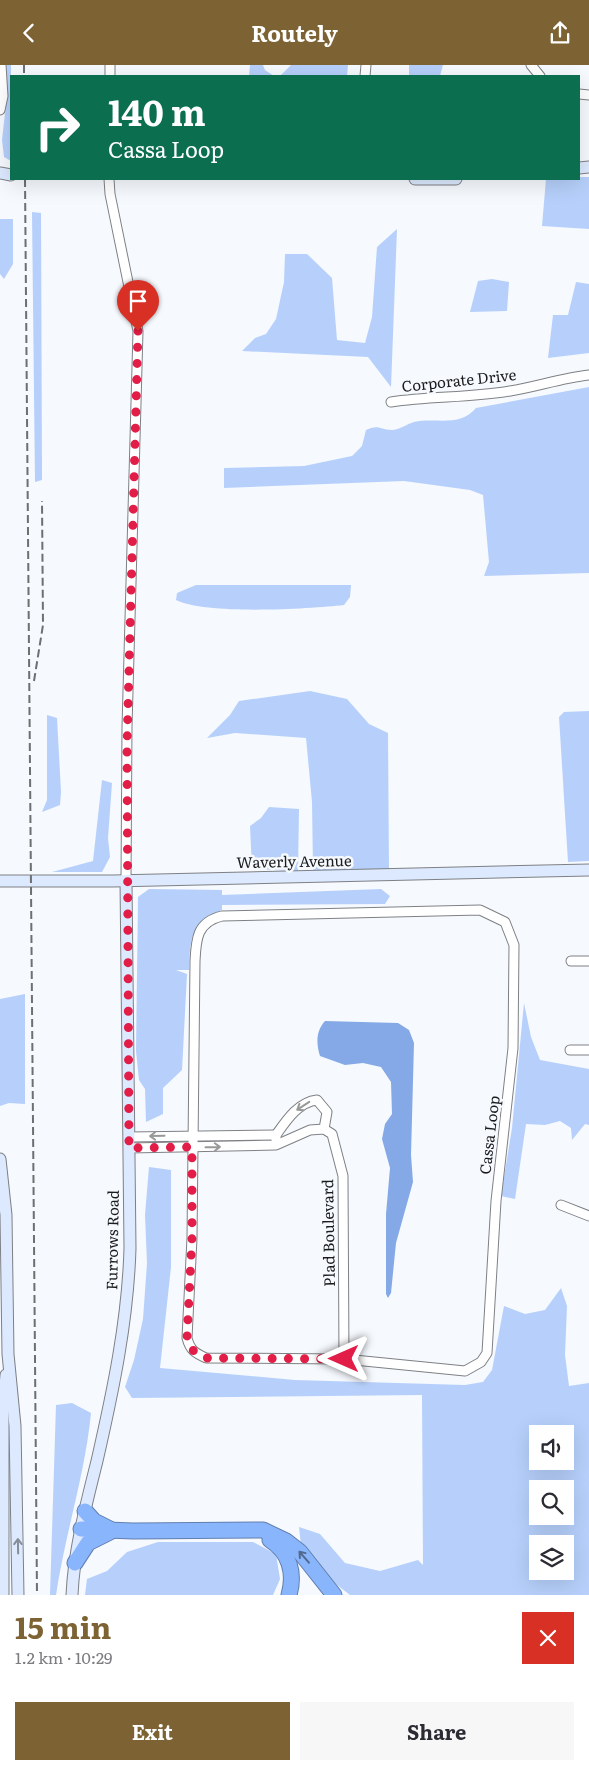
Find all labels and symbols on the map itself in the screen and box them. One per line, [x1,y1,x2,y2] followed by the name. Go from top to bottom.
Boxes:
[117,280,159,331] pin
[400,362,517,397] street label: Corporate Drive
[236,848,352,873] street label: Waverly Avenue
[472,1094,505,1176] street label: Cassa Loop
[297,1101,311,1111] one-way arrow
[149,1131,166,1141] one-way arrow
[205,1142,221,1151] one-way arrow
[315,1179,340,1287] street label: Plad Boulevard
[99,1190,124,1290] street label: Furrows Road
[317,1332,369,1384] position arrow
[13,1539,23,1555] one-way arrow
[298,1550,309,1563] one-way arrow

